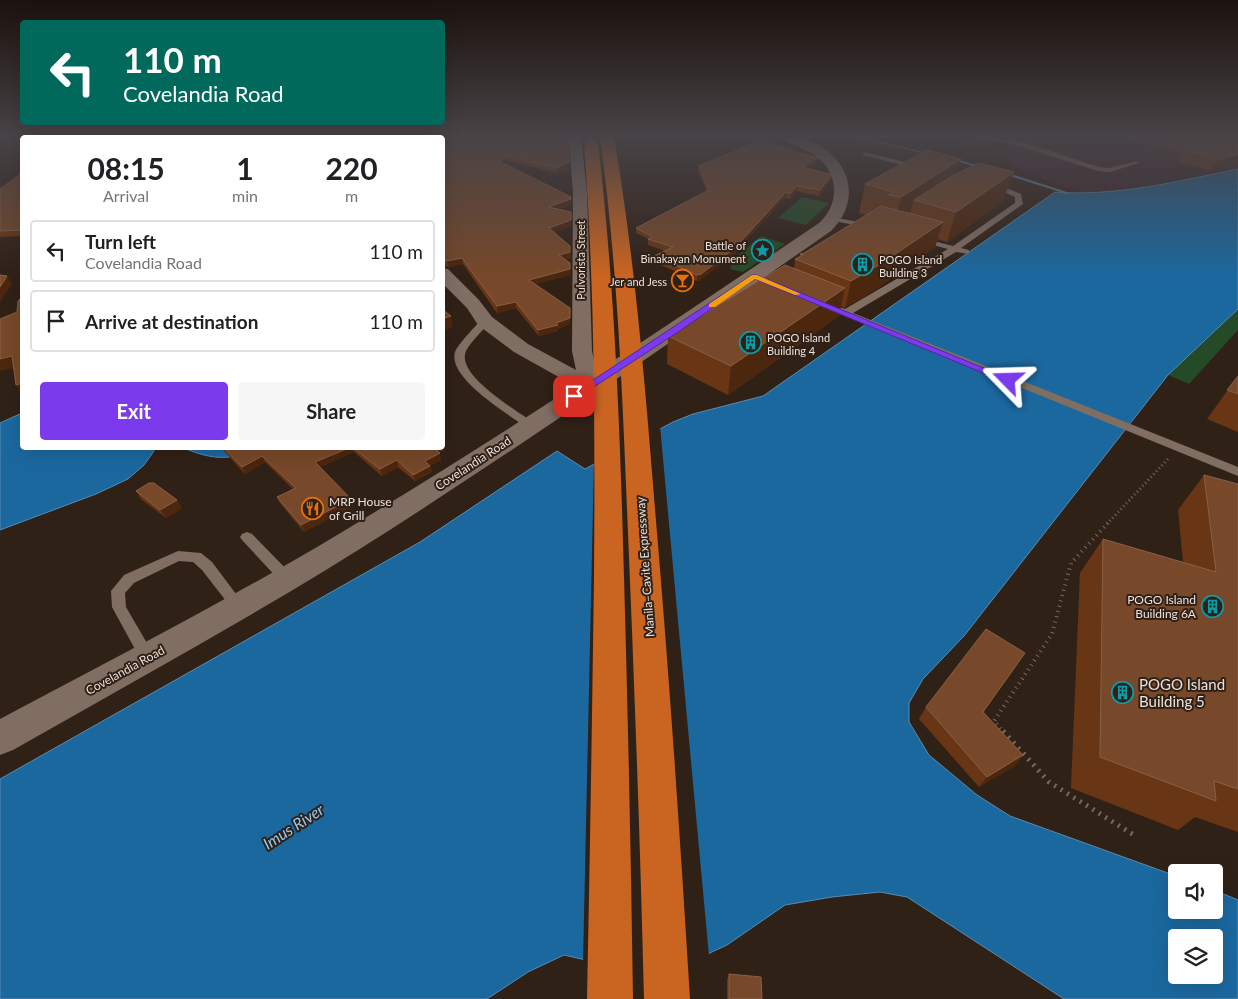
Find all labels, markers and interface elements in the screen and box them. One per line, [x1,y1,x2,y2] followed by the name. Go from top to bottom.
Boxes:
[123,38,222,80] text: 110 m
[40,40,105,105] icon: left
[123,80,284,107] text: Covelandia Road
[87,150,165,186] text: 08:15
[236,150,254,186] text: 1
[325,150,378,186] text: 220
[103,186,149,205] text: Arrival
[232,186,258,205] text: min
[345,186,358,205] text: m
[574,220,587,300] street label: Pulvorista Street
[85,230,156,253] text: Turn left
[42,237,70,265] icon: left
[640,239,746,265] place label: Battle of Binakayan Monument
[750,239,774,263] place icon: Battle of Binakayan Monument
[369,240,423,263] text: 110 m
[85,253,202,272] text: Covelandia Road
[851,253,875,277] building icon: POGO Island Building 3
[879,253,942,279] place label: POGO Island Building 3
[671,269,695,293] bar icon: Jer and Jess
[610,275,667,288] place label: Jer and Jess
[42,307,70,335] icon: arrive
[85,310,258,333] text: Arrive at destination
[369,310,423,333] text: 110 m
[739,331,763,355] building icon: POGO Island Building 4
[767,331,830,357] place label: POGO Island Building 4
[981,353,1033,405] position arrow
[553,375,595,417] pin
[40,382,228,440] button: Exit
[238,382,425,440] button: Share
[560,382,588,410] icon: arrive
[432,433,514,493] street label: Covelandia Road
[329,494,392,523] place label: MRP House of Grill
[633,495,657,638] street label: Manila–Cavite Expressway
[301,496,325,520] restaurant icon: MRP House of Grill
[1127,592,1197,621] place label: POGO Island Building 6A
[1200,594,1224,618] building icon: POGO Island Building 6A
[83,642,167,698] street label: Covelandia Road
[1139,675,1225,710] place label: POGO Island Building 5
[1111,681,1135,705] building icon: POGO Island Building 5
[259,799,327,853] water label: Imus River
[1168,864,1223,984] map controls
[1168,864,1223,919] button: sound
[1168,929,1223,984] button: layers

